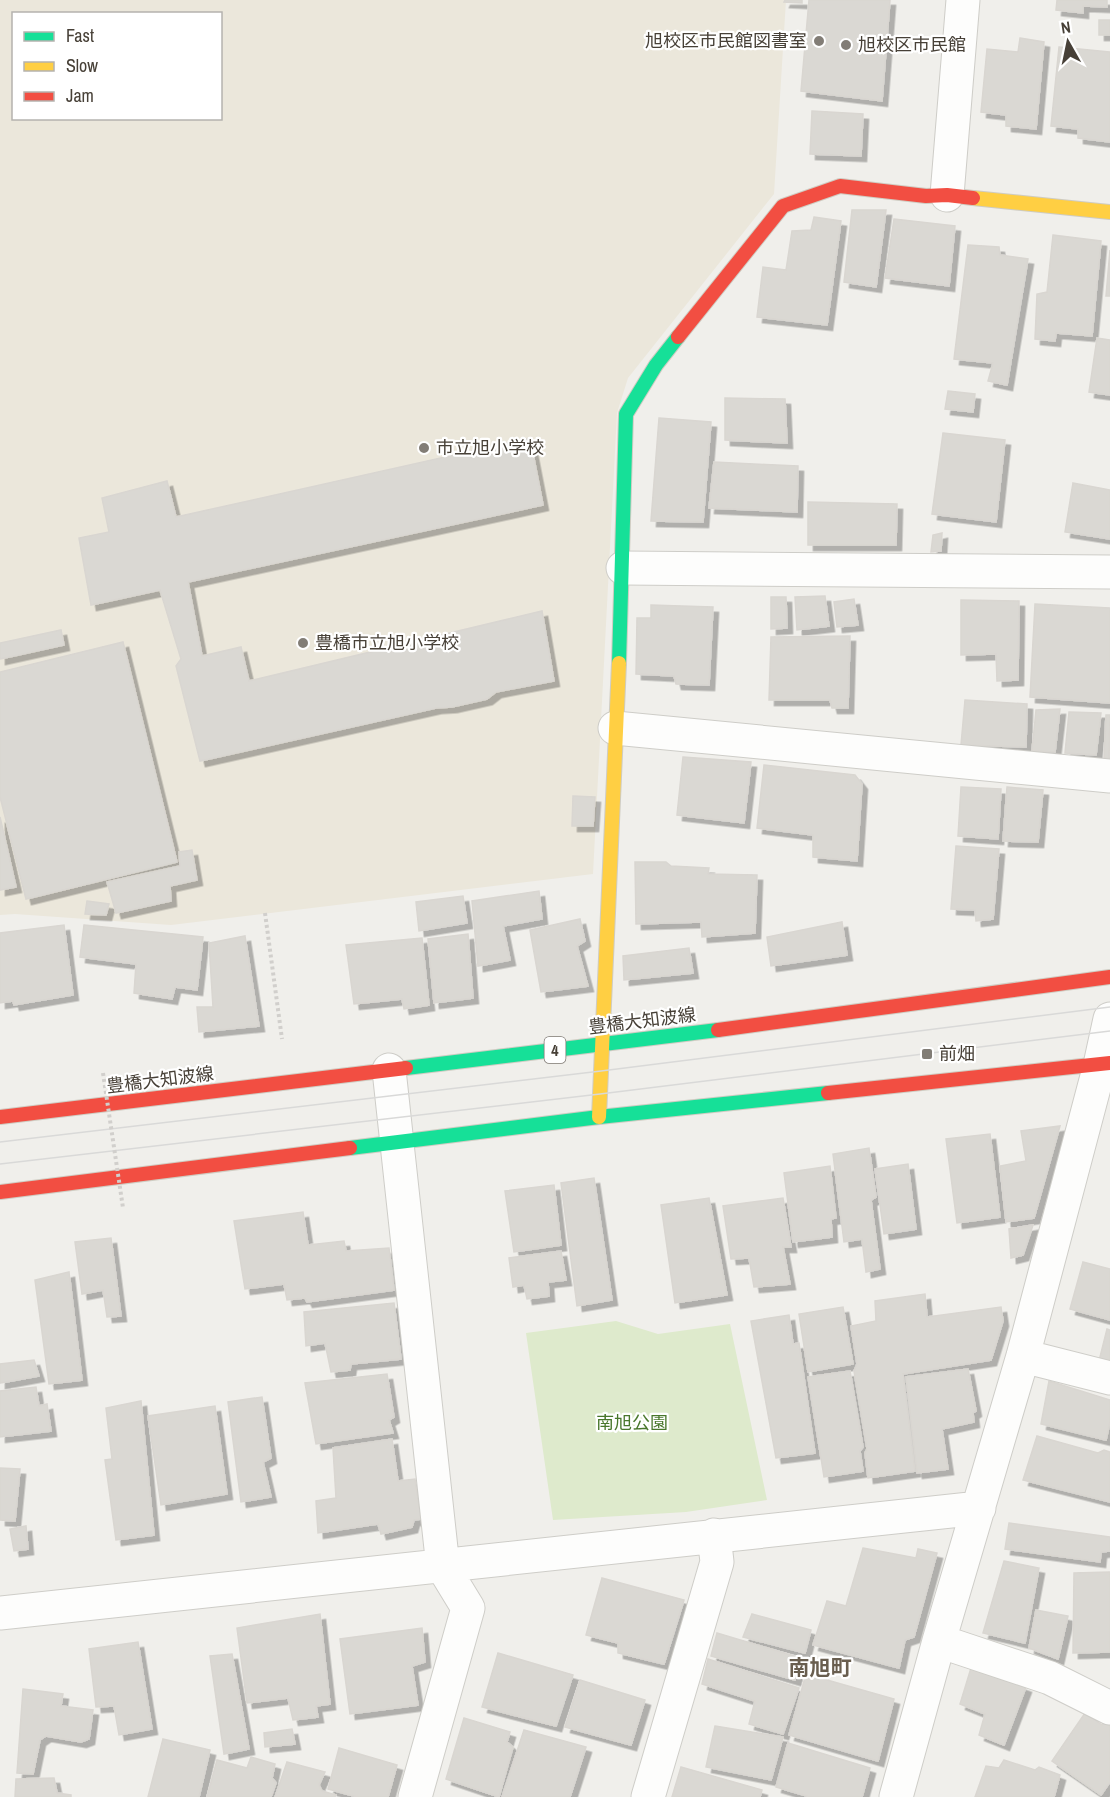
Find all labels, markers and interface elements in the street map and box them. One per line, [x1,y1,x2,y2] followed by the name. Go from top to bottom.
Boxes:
[12,12,222,120] legend
[1038,12,1098,72] north arrow
[1059,16,1072,39] text: N
[66,23,94,48] text: Fast
[645,28,807,53] place label: 旭校区市民館図書室
[858,32,966,57] place label: 旭校区市民館
[812,34,826,48] marker: 旭校区市民館図書室
[839,38,853,52] marker: 旭校区市民館
[66,53,98,78] text: Slow
[66,83,94,108] text: Jam
[436,435,544,460] place label: 市立旭小学校
[417,441,431,455] marker: 市立旭小学校
[315,630,459,655] place label: 豊橋市立旭小学校
[296,636,310,650] marker: 豊橋市立旭小学校
[587,1002,697,1039] street label: 豊橋大知波線
[544,1037,566,1063] road number: 4
[939,1041,975,1066] place label: 前畑
[920,1047,934,1061] marker: 前畑
[105,1061,215,1098] street label: 豊橋大知波線
[596,1410,668,1435] park label: 南旭公園
[789,1653,852,1682] district label: 南旭町

